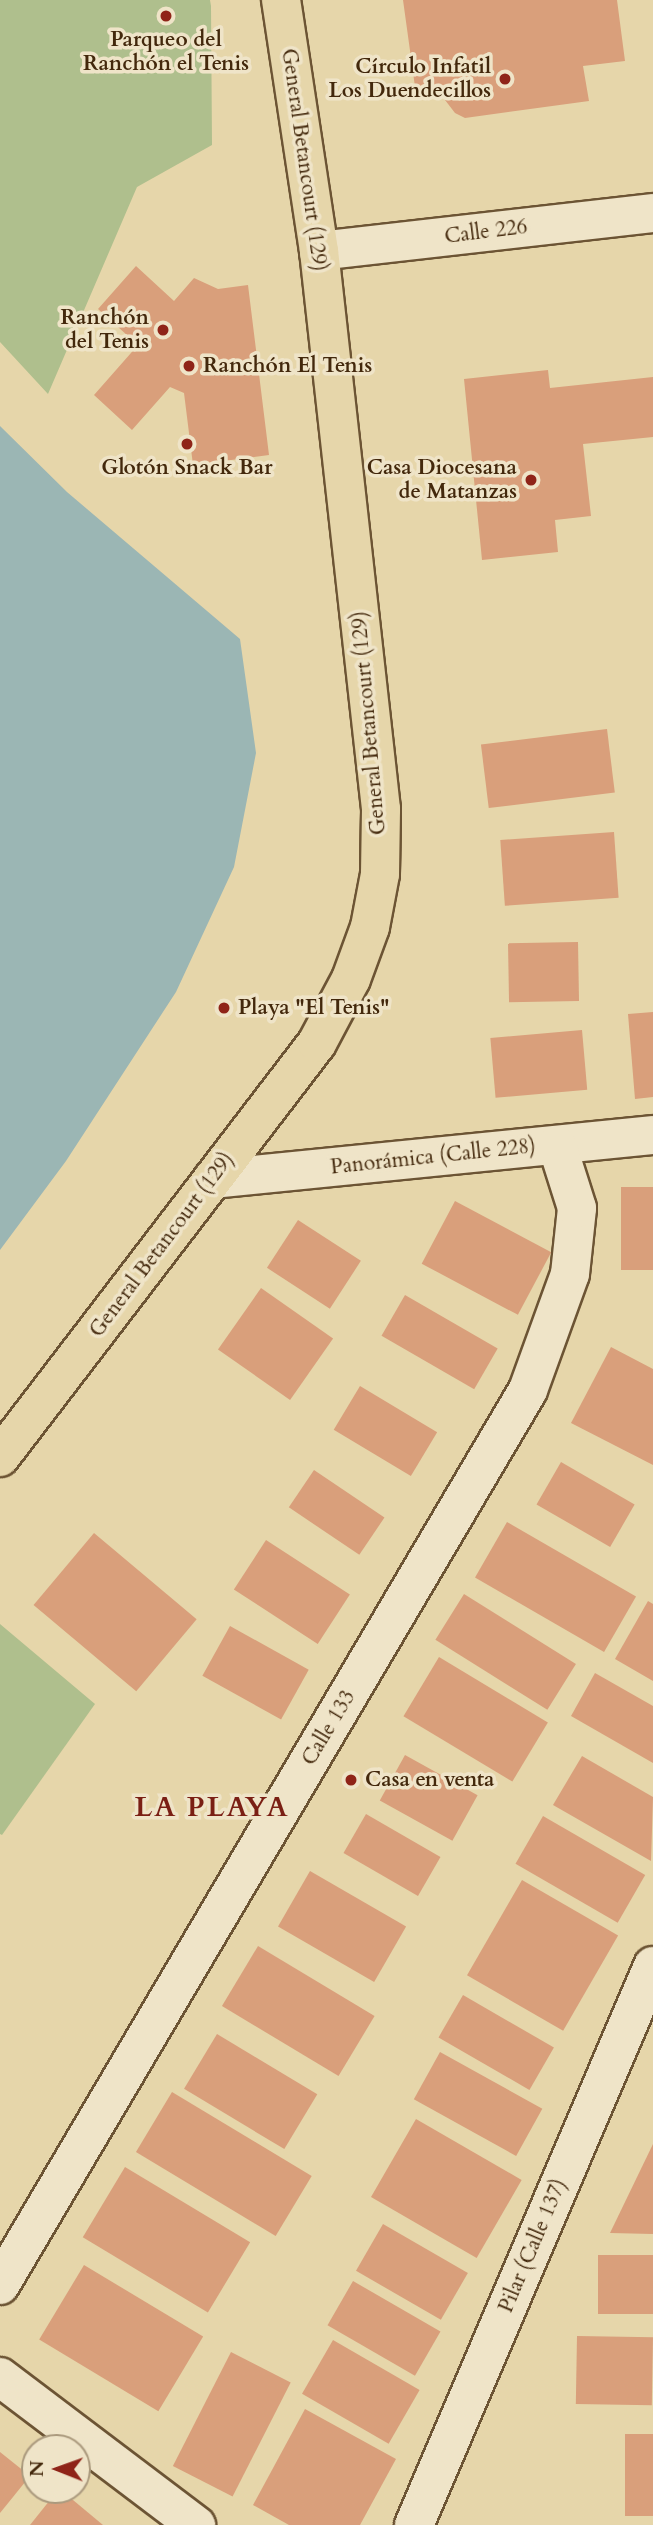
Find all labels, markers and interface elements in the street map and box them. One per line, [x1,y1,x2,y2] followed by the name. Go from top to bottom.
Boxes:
[158,8,174,24] marker: Parqueo del Ranchón el Tenis
[83,27,249,77] place label: Parqueo del Ranchón el Tenis
[276,47,332,273] street label: General Betancourt (129)
[328,54,491,104] place label: Círculo Infatil Los Duendecillos
[497,71,513,87] marker: Círculo Infatil Los Duendecillos
[443,214,529,250] street label: Calle 226
[61,305,149,355] place label: Ranchón del Tenis
[155,322,171,338] marker: Ranchón del Tenis
[203,353,372,379] place label: Ranchón El Tenis
[181,358,197,374] marker: Ranchón El Tenis
[179,436,195,452] marker: Glotón Snack Bar
[101,455,273,481] place label: Glotón Snack Bar
[367,455,517,505] place label: Casa Diocesana de Matanzas
[523,472,539,488] marker: Casa Diocesana de Matanzas
[347,610,391,836] street label: General Betancourt (129)
[238,995,390,1021] place label: Playa "El Tenis"
[216,1000,232,1016] marker: Playa "El Tenis"
[329,1134,537,1180] street label: Panorámica (Calle 228)
[84,1148,240,1342] street label: General Betancourt (129)
[297,1686,361,1770] street label: Calle 133
[365,1767,494,1793] place label: Casa en venta
[343,1772,359,1788] marker: Casa en venta
[135,1790,289,1824] district label: LA PLAYA
[494,2175,572,2317] street label: Pilar (Calle 137)
[21,2434,91,2504] north arrow
[24,2460,50,2477] text: N

